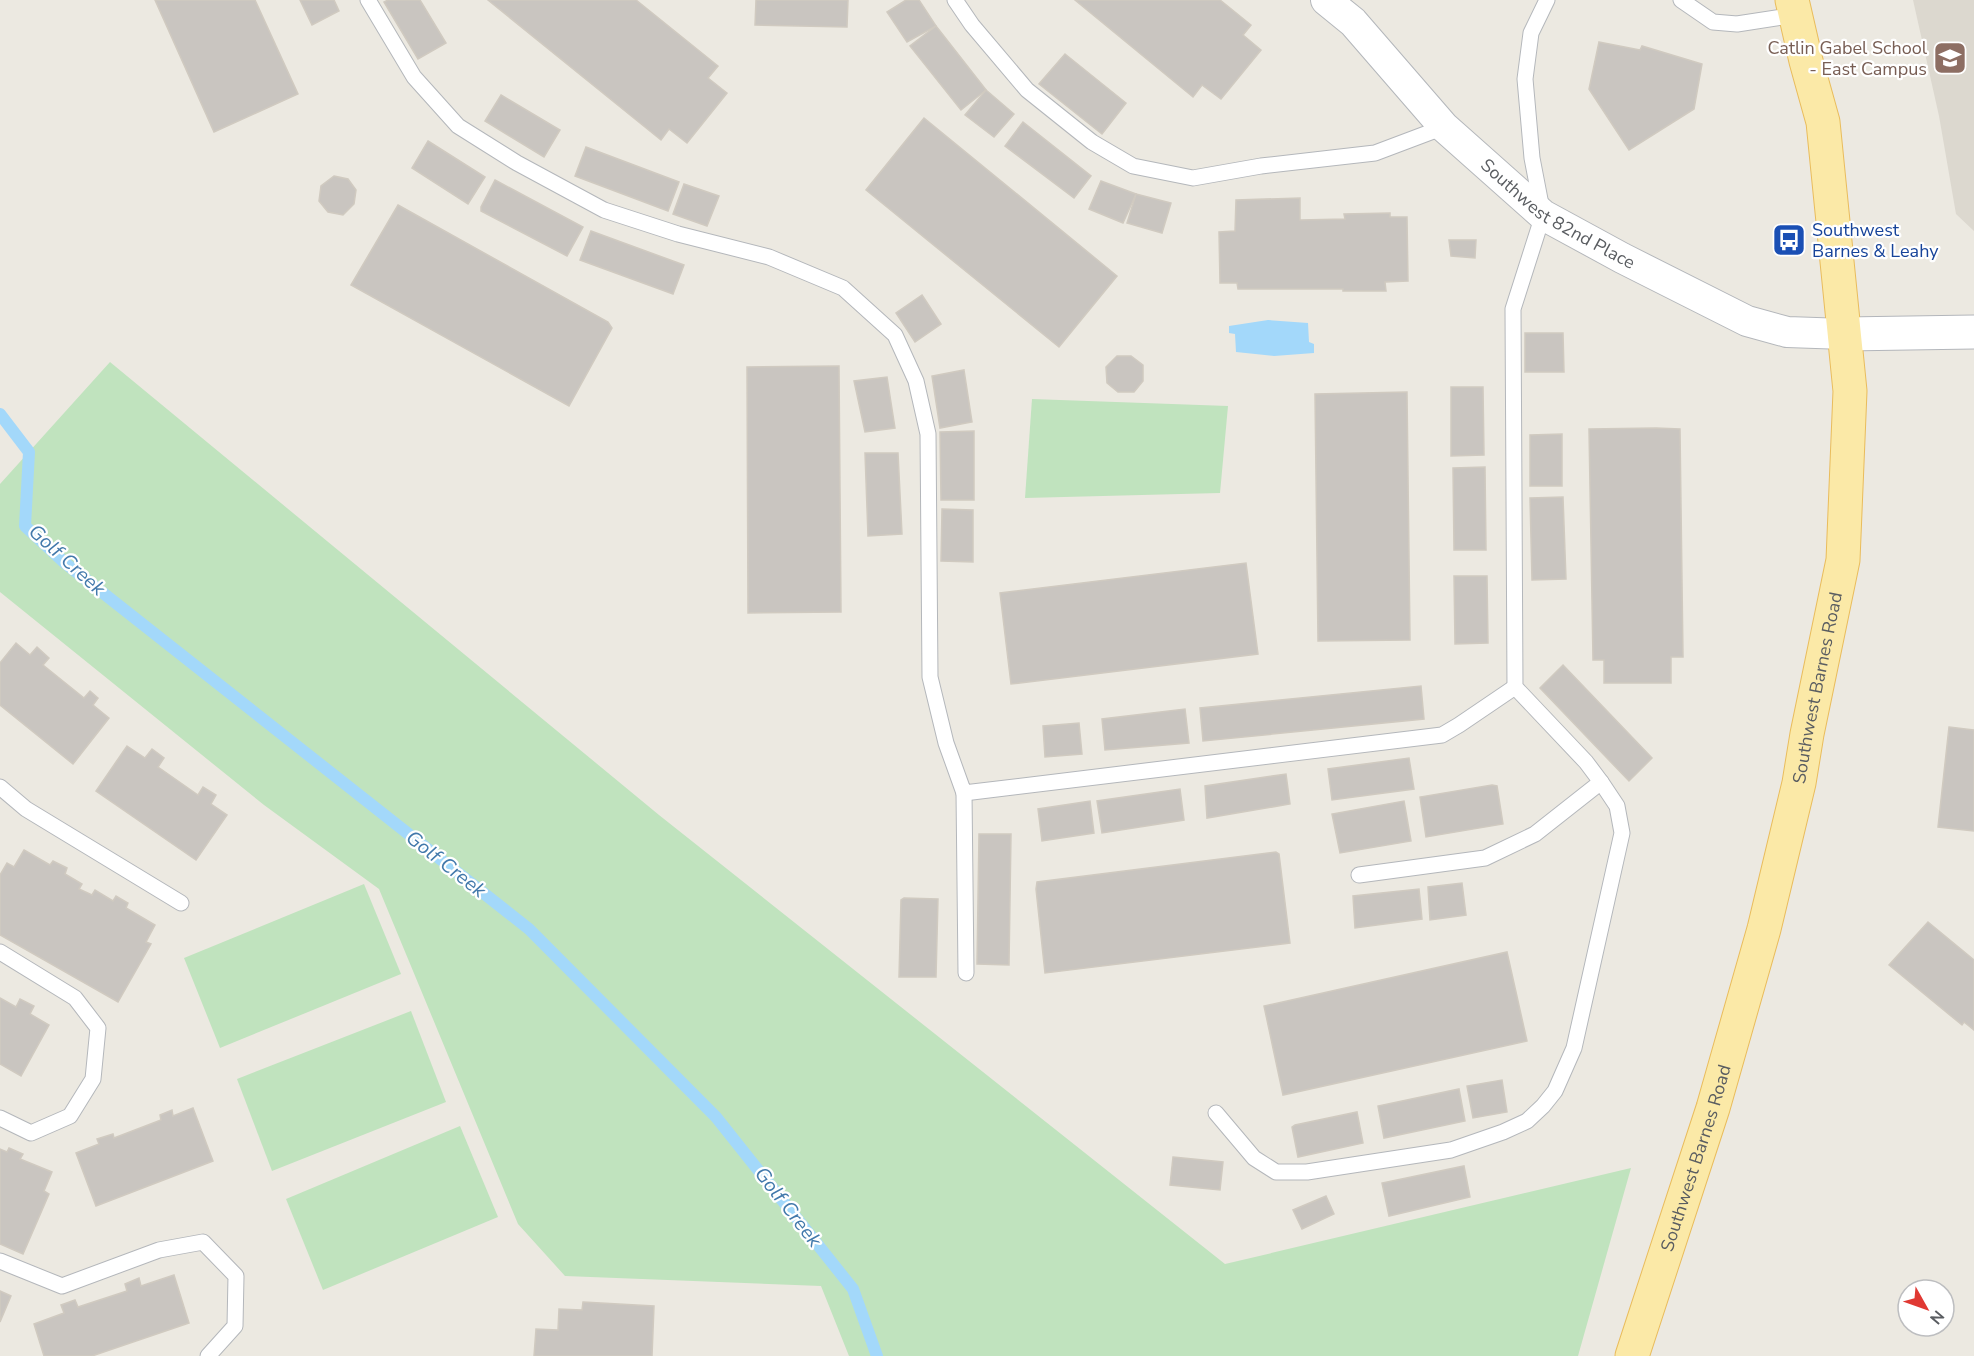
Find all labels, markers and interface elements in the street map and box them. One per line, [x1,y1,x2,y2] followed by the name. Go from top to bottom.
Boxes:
[1767,36,1928,81] place label: Catlin Gabel School - East Campus
[1932,40,1968,76] school or university icon: Catlin Gabel School - East Campus
[1476,153,1639,275] street label: Southwest 82nd Place
[1812,218,1939,263] place label: Southwest Barnes & Leahy
[1771,222,1807,258] bus stop icon: Southwest Barnes & Leahy
[23,518,112,602] water label: Golf Creek
[1787,590,1848,786] street label: Southwest Barnes Road
[400,824,493,904] water label: Golf Creek
[1655,1062,1737,1255] street label: Southwest Barnes Road
[748,1161,828,1254] water label: Golf Creek
[1896,1278,1956,1338] north arrow
[1924,1305,1949,1329] text: N

